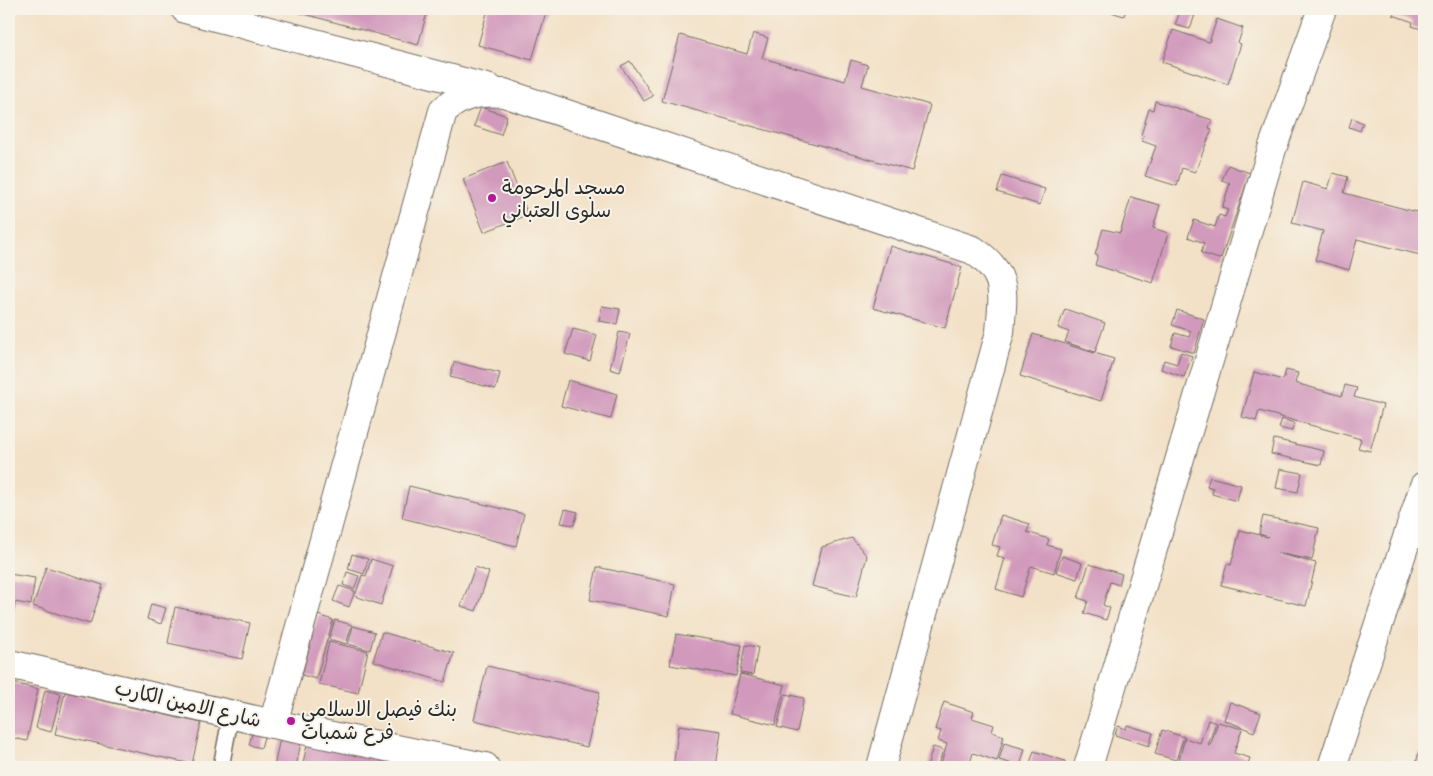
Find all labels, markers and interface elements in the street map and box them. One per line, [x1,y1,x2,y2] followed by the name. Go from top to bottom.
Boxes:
[502,175,625,228] place label: مسجد المرحومة سلوى العتباني
[486,192,498,204] marker: مسجد المرحومة سلوى العتباني
[112,675,264,734] street label: شارع الامين الكارب
[301,697,457,746] place label: بنك فيصل الاسلامي فرع شمبات
[285,715,297,727] marker: بنك فيصل الاسلامي فرع شمبات

